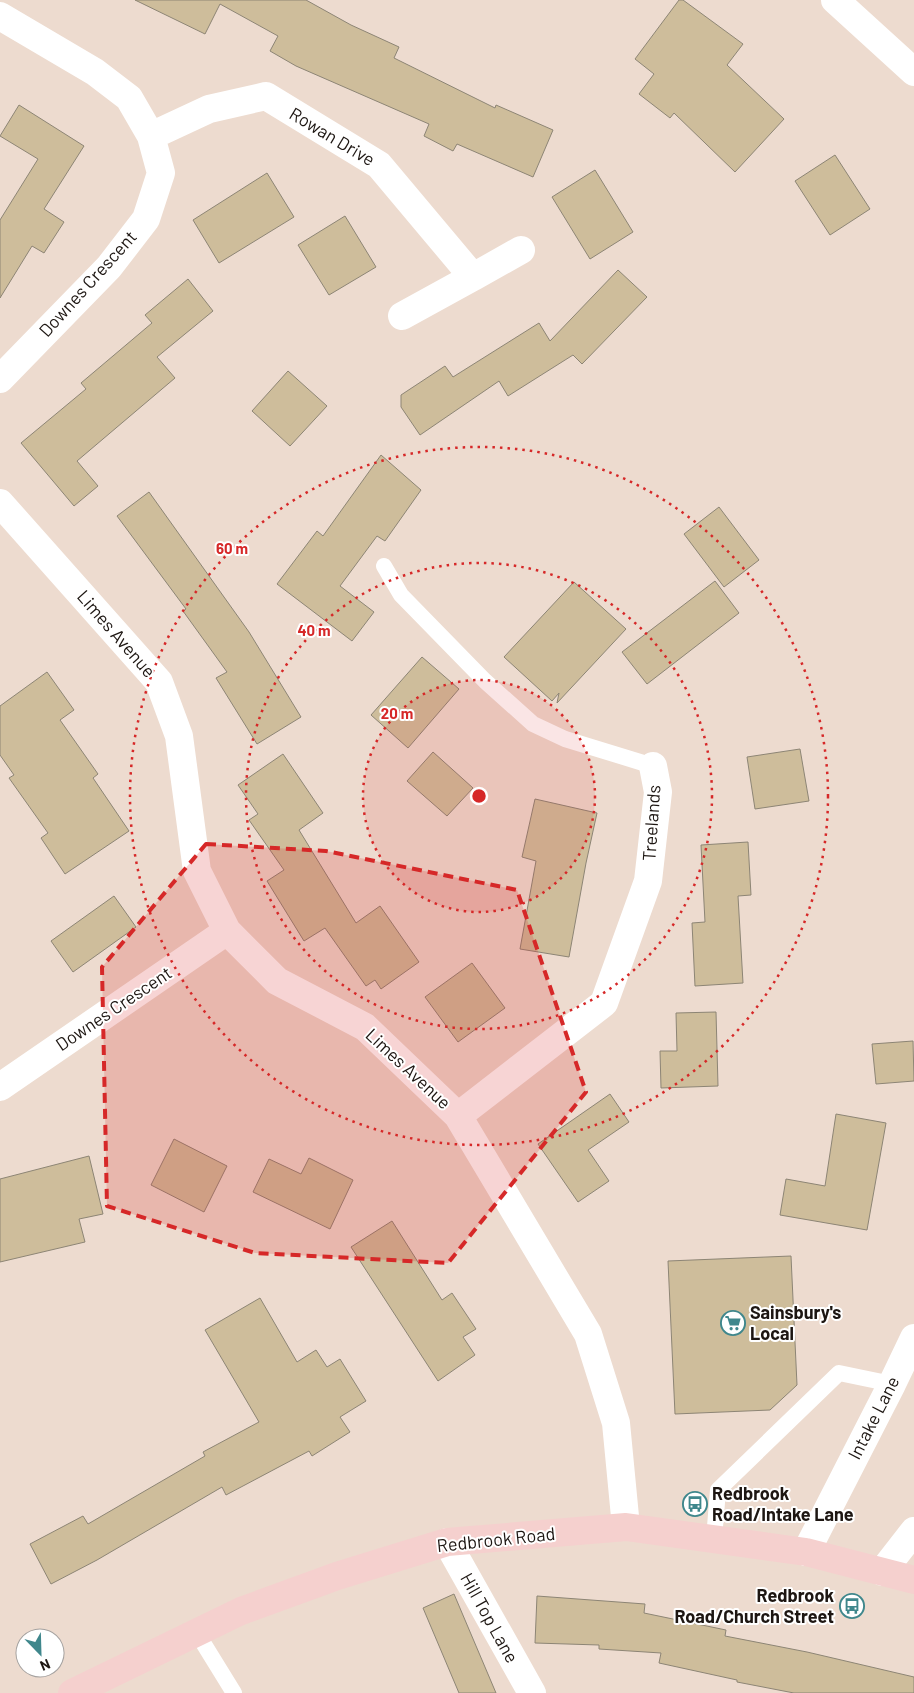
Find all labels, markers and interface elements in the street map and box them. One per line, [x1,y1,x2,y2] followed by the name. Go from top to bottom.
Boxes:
[286,102,379,170] street label: Rowan Drive
[34,226,141,341] street label: Downes Crescent
[216,539,248,557] text: 60 m
[73,585,161,681] street label: Limes Avenue
[297,621,331,639] text: 40 m
[381,704,413,722] text: 20 m
[637,784,665,862] street label: Treelands
[470,787,488,805] centre of rings
[51,961,176,1055] street label: Downes Crescent
[362,1023,456,1113] street label: Limes Avenue
[750,1301,841,1344] place label: Sainsbury's Local
[720,1310,746,1336] supermarket icon: Sainsbury's Local
[843,1372,903,1463] street label: Intake Lane
[712,1482,854,1525] place label: Redbrook Road/Intake Lane
[682,1491,708,1517] bus stop icon: Redbrook Road/Intake Lane
[436,1522,556,1556] street label: Redbrook Road
[456,1569,524,1666] street label: Hill Top Lane
[674,1584,834,1627] place label: Redbrook Road/Church Street
[839,1593,865,1619] bus stop icon: Redbrook Road/Church Street
[15,1628,65,1678] north arrow
[38,1656,53,1675] text: N

